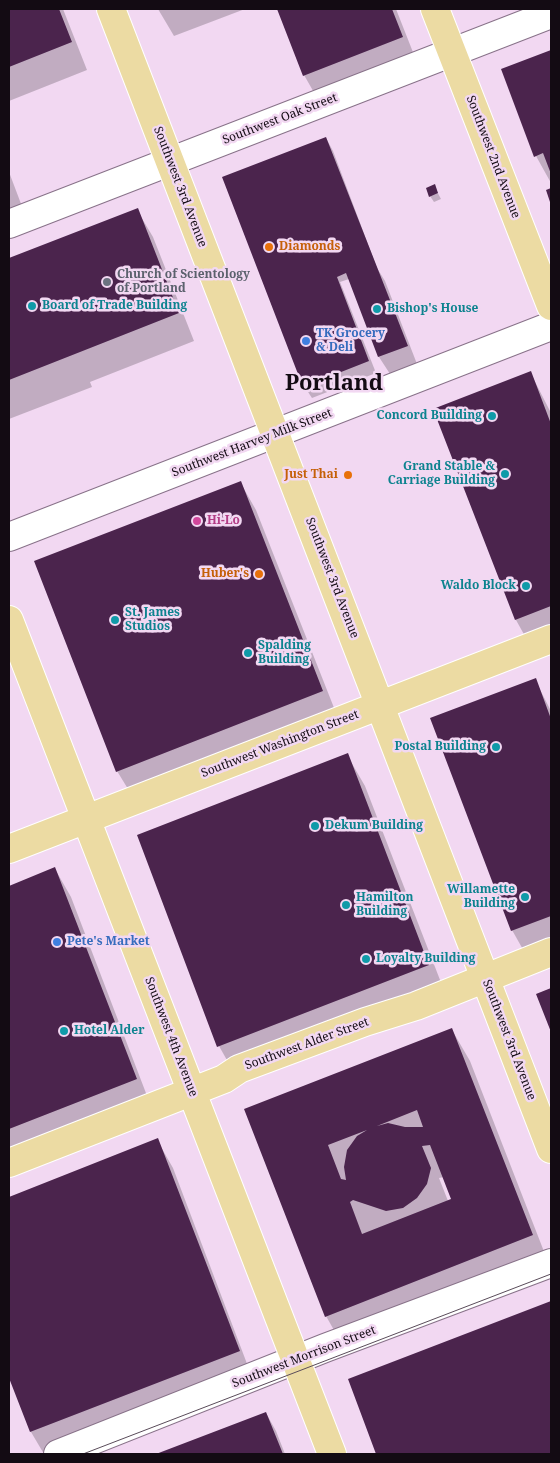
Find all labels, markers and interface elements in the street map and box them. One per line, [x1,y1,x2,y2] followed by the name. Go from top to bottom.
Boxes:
[221,90,339,148] street label: Southwest Oak Street
[463,94,523,220] street label: Southwest 2nd Avenue
[150,125,210,249] street label: Southwest 3rd Avenue
[279,240,340,254] place label: Diamonds
[263,241,275,253] marker: Diamonds
[117,268,250,296] place label: Church of Scientology of Portland
[101,276,113,288] marker: Church of Scientology of Portland
[42,299,187,313] place label: Board of Trade Building
[26,300,38,312] marker: Board of Trade Building
[387,302,478,316] place label: Bishop's House
[371,303,383,315] marker: Bishop's House
[316,327,385,355] place label: TK Grocery & Deli
[300,335,312,347] marker: TK Grocery & Deli
[285,371,383,397] district label: Portland
[170,406,334,480] street label: Southwest Harvey Milk Street
[376,409,482,423] place label: Concord Building
[486,410,498,422] marker: Concord Building
[388,460,495,488] place label: Grand Stable & Carriage Building
[284,468,338,482] place label: Just Thai
[499,468,511,480] marker: Grand Stable & Carriage Building
[342,469,354,481] marker: Just Thai
[207,514,240,528] place label: Hi-Lo
[191,515,203,527] marker: Hi-Lo
[302,516,362,640] street label: Southwest 3rd Avenue
[201,567,249,581] place label: Huber's
[253,568,265,580] marker: Huber's
[441,579,516,593] place label: Waldo Block
[520,580,532,592] marker: Waldo Block
[125,606,180,634] place label: St. James Studios
[109,614,121,626] marker: St. James Studios
[258,639,311,667] place label: Spalding Building
[242,647,254,659] marker: Spalding Building
[199,707,361,781] street label: Southwest Washington Street
[395,740,486,754] place label: Postal Building
[490,741,502,753] marker: Postal Building
[325,819,423,833] place label: Dekum Building
[309,820,321,832] marker: Dekum Building
[447,883,515,911] place label: Willamette Building
[356,891,414,919] place label: Hamilton Building
[519,891,531,903] marker: Willamette Building
[340,899,352,911] marker: Hamilton Building
[67,935,150,949] place label: Pete's Market
[51,936,63,948] marker: Pete's Market
[376,952,476,966] place label: Loyalty Building
[360,953,372,965] marker: Loyalty Building
[142,975,200,1099] street label: Southwest 4th Avenue
[479,978,539,1102] street label: Southwest 3rd Avenue
[243,1015,371,1073] street label: Southwest Alder Street
[74,1024,144,1038] place label: Hotel Alder
[58,1025,70,1037] marker: Hotel Alder
[230,1323,378,1391] street label: Southwest Morrison Street

